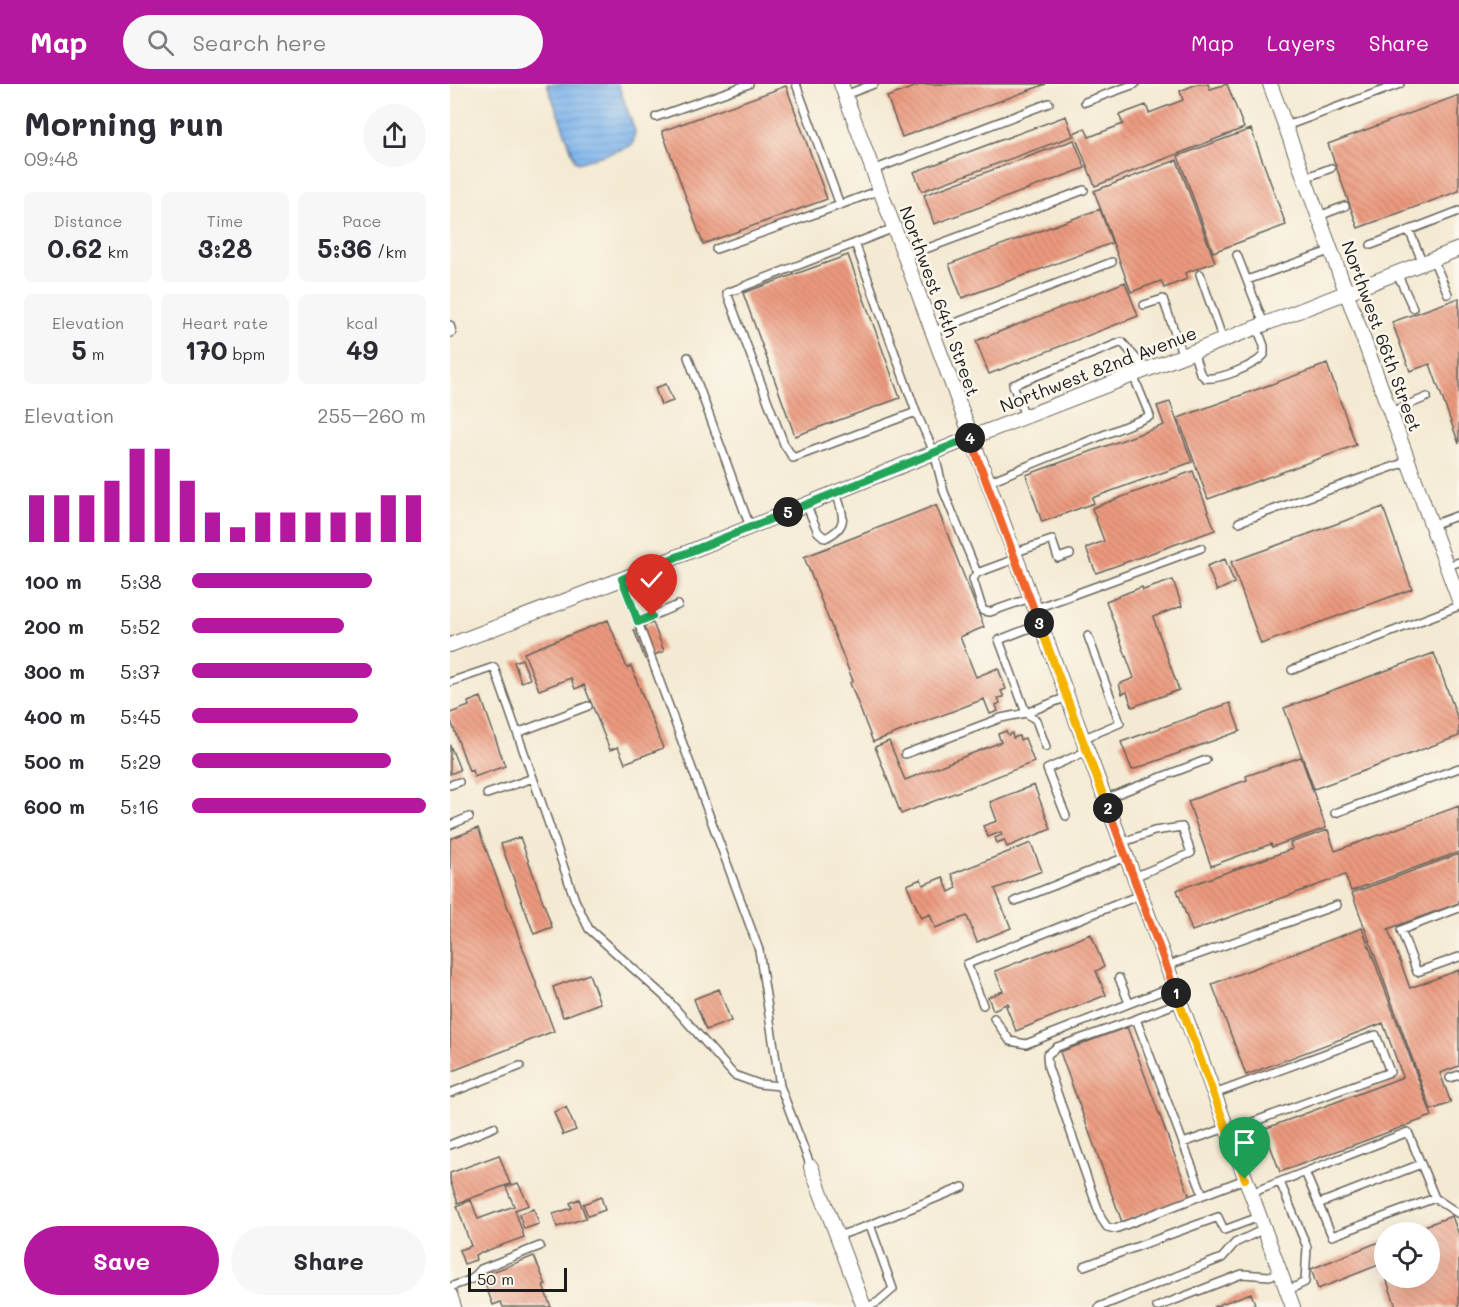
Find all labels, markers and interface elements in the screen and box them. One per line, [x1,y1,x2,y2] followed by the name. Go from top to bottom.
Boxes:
[123,15,543,69] search box
[30,24,87,60] text: Map
[144,26,177,59] icon: search
[192,28,326,57] text: Search here
[1191,29,1234,56] text: Map
[1267,29,1336,56] text: Layers
[1369,29,1429,56] text: Share
[24,101,224,144] text: Morning run
[363,104,426,167] button: share
[24,145,78,171] text: 09:48
[894,202,986,400] street label: Northwest 64th Street
[54,210,122,231] text: Distance
[207,210,243,231] text: Time
[342,210,382,231] text: Pace
[47,231,102,265] text: 0.62
[198,231,252,265] text: 3:28
[317,231,372,265] text: 5:36
[1336,237,1428,435] street label: Northwest 66th Street
[102,241,129,262] text: km
[372,241,407,262] text: /km
[52,312,124,333] text: Elevation
[182,312,268,333] text: Heart rate
[346,312,378,333] text: kcal
[996,320,1200,418] street label: Northwest 82nd Avenue
[71,333,87,367] text: 5
[185,333,227,367] text: 170
[346,333,378,367] text: 49
[87,343,105,364] text: m
[227,343,265,364] text: bpm
[24,402,114,428] text: Elevation
[317,402,426,428] text: 255–260 m
[955,423,985,453] pin: 4
[965,427,975,448] text: 4
[773,497,803,527] pin: 5
[783,501,793,522] text: 5
[626,554,677,616] pin
[635,563,668,596] icon: check
[24,568,82,594] text: 100 m
[120,568,162,594] text: 5:38
[1024,608,1054,638] pin: 3
[1034,612,1044,633] text: 3
[24,613,84,639] text: 200 m
[120,613,161,639] text: 5:52
[24,658,85,684] text: 300 m
[120,658,161,684] text: 5:37
[24,703,85,729] text: 400 m
[120,703,161,729] text: 5:45
[24,748,84,774] text: 500 m
[120,748,161,774] text: 5:29
[24,793,85,819] text: 600 m
[120,793,159,819] text: 5:16
[1093,793,1123,823] pin: 2
[1104,797,1112,818] text: 2
[1161,978,1191,1008] pin: 1
[1172,982,1180,1003] text: 1
[1219,1117,1270,1179] pin
[1228,1126,1261,1159] icon: arrive
[1374,1222,1440,1288] map controls
[1374,1222,1440,1288] button: locate
[24,1226,219,1295] button: Save
[231,1226,426,1295] button: Share
[468,1265,567,1292] scale bar
[477,1268,514,1289] text: 50 m

